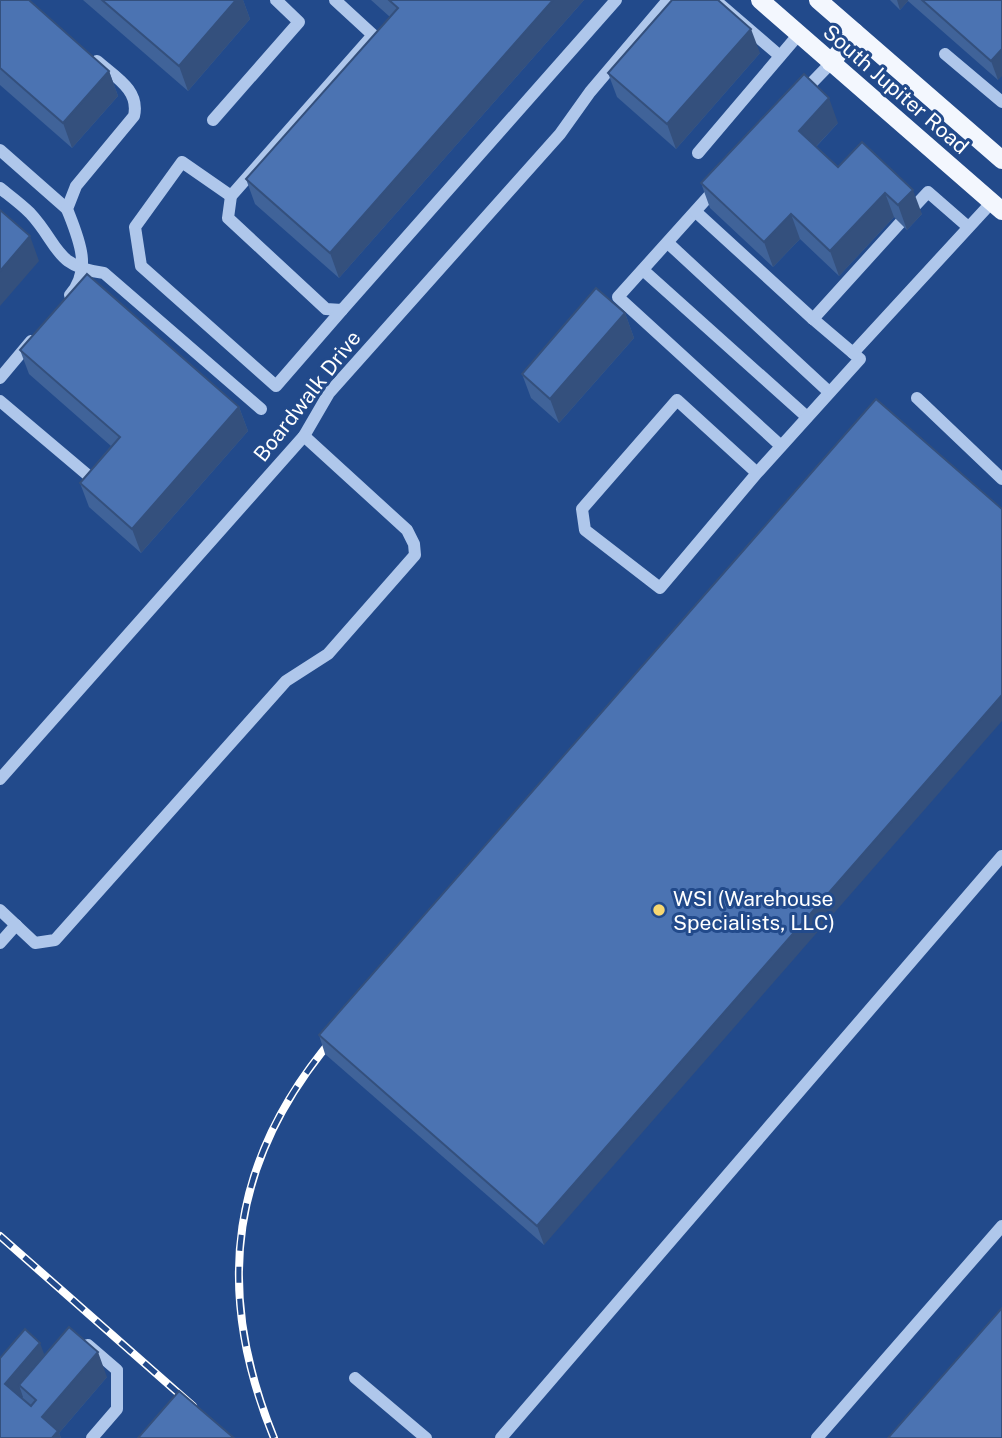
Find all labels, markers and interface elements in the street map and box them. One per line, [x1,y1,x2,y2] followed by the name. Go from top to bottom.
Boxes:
[818,19,974,159] street label: South Jupiter Road
[248,326,366,466] street label: Boardwalk Drive
[673,886,835,935] place label: WSI (Warehouse Specialists, LLC)
[651,902,667,918] marker: WSI (Warehouse Specialists, LLC)

